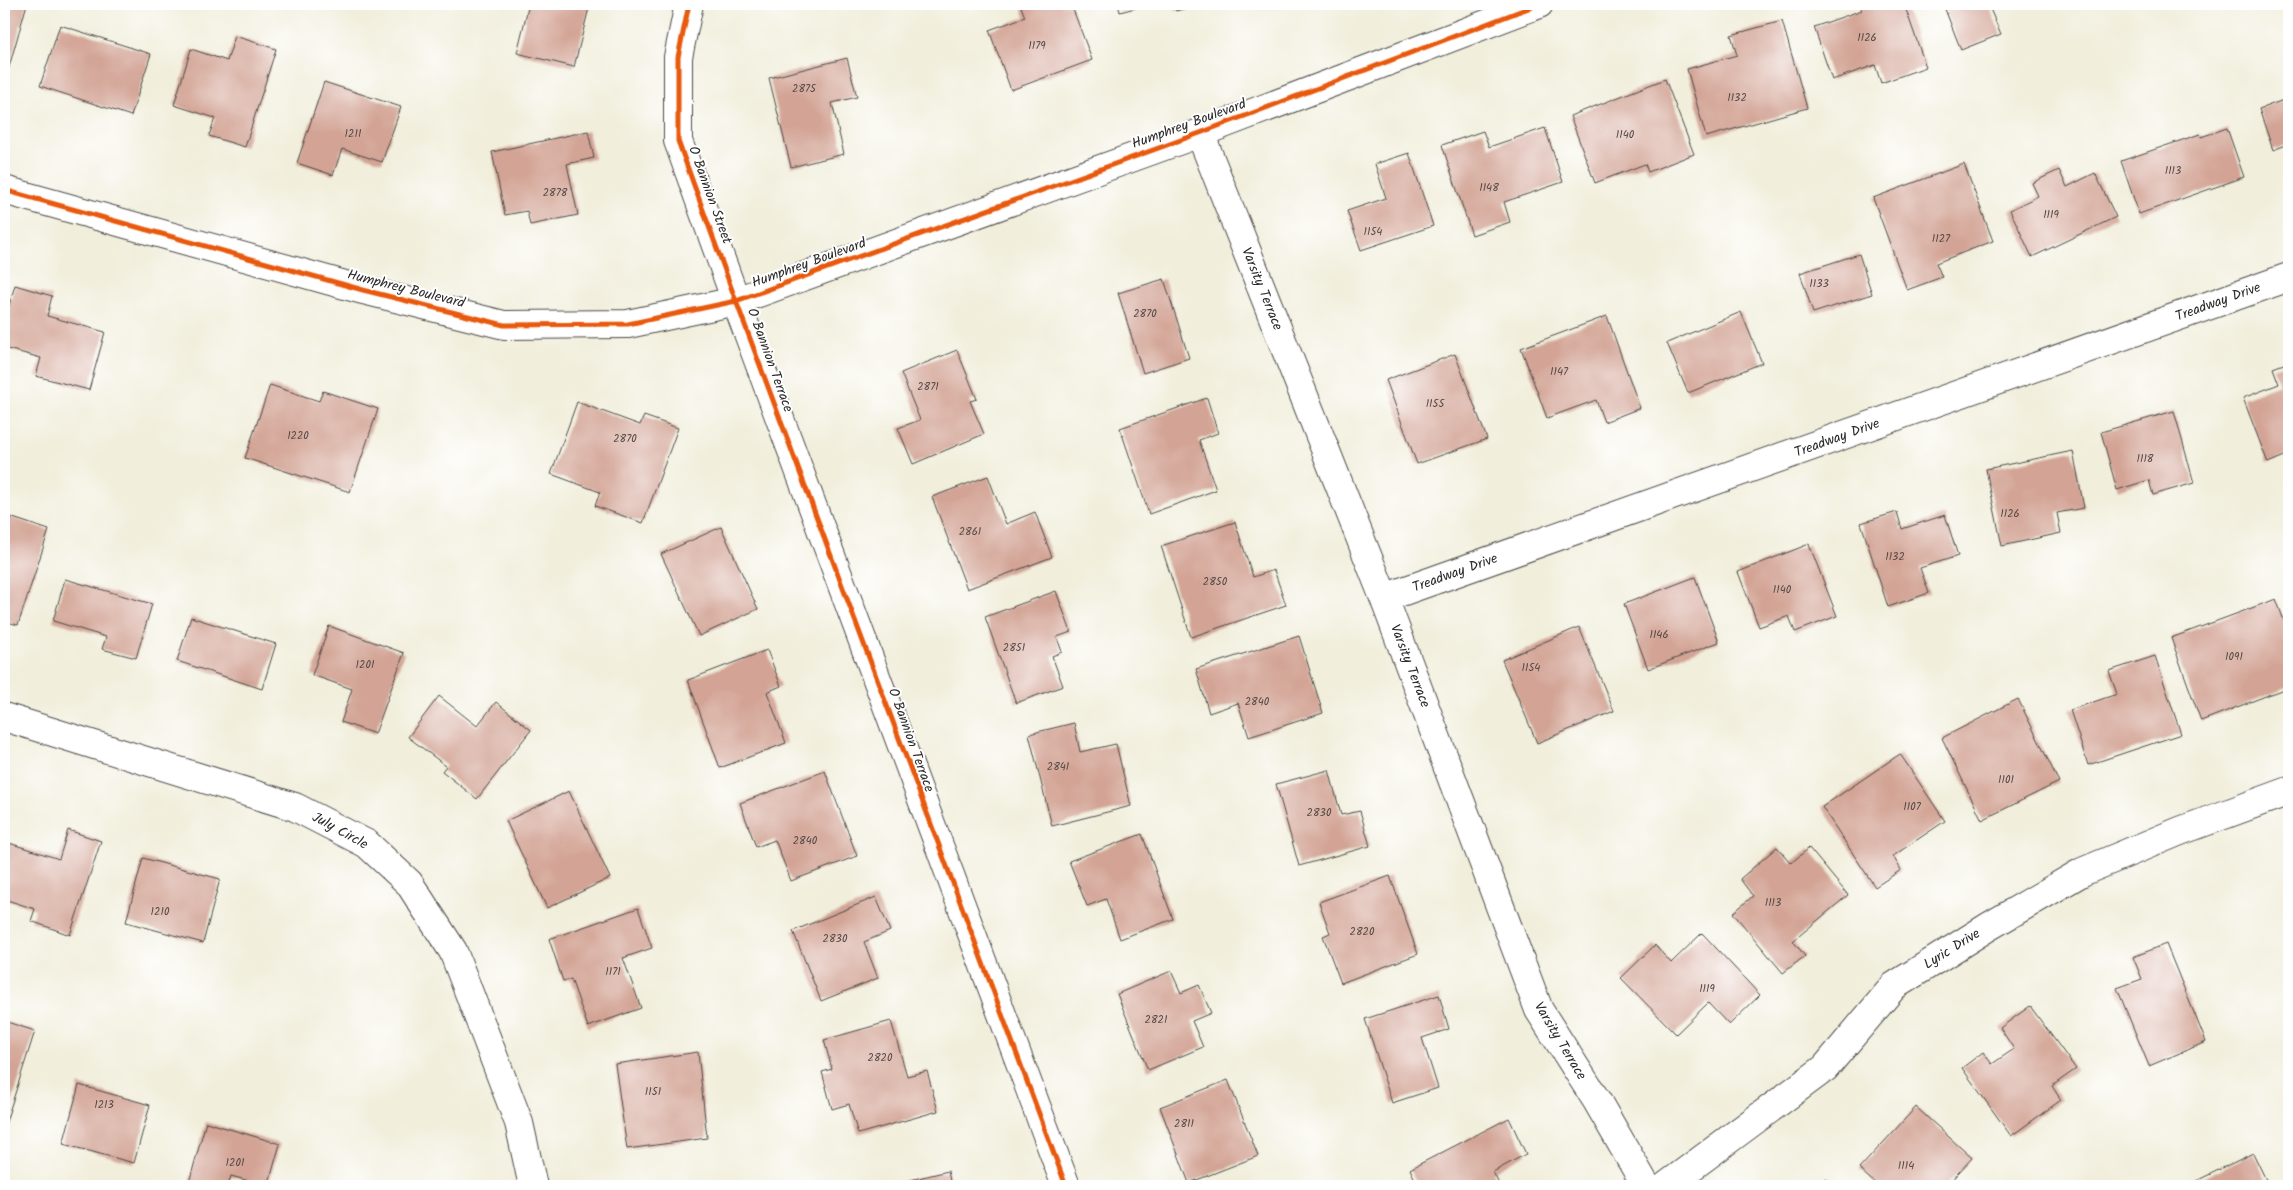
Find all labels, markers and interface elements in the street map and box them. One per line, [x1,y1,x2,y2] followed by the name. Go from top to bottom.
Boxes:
[1857,29,1877,47] house number: 1126
[1028,37,1046,55] house number: 1179
[792,80,817,98] house number: 2875
[1727,89,1747,107] house number: 1132
[1129,93,1250,155] street label: Humphrey Boulevard
[345,125,361,143] house number: 1211
[1616,126,1635,144] house number: 1140
[682,143,738,248] street label: O Bannion Street
[2165,162,2181,180] house number: 1113
[1479,179,1499,197] house number: 1148
[543,184,568,202] house number: 2878
[2043,206,2059,224] house number: 1119
[1364,223,1382,241] house number: 1154
[1932,230,1951,248] house number: 1127
[749,232,870,294] street label: Humphrey Boulevard
[1235,244,1289,334] street label: Varsity Terrace
[345,264,468,314] street label: Humphrey Boulevard
[1809,275,1829,293] house number: 1133
[2172,276,2264,328] street label: Treadway Drive
[741,305,799,416] street label: O Bannion Terrace
[1133,305,1157,323] house number: 2870
[1550,363,1569,381] house number: 1147
[917,378,939,396] house number: 2871
[1426,395,1445,413] house number: 1155
[1791,412,1883,464] street label: Treadway Drive
[287,427,309,445] house number: 1220
[613,430,637,448] house number: 2870
[2137,450,2154,468] house number: 1118
[2000,505,2020,523] house number: 1126
[959,523,981,541] house number: 2861
[1409,547,1501,599] street label: Treadway Drive
[1885,548,1905,566] house number: 1132
[1203,573,1228,591] house number: 2850
[1773,581,1792,599] house number: 1140
[1384,621,1436,712] street label: Varsity Terrace
[1649,626,1669,644] house number: 1146
[1003,639,1025,657] house number: 2851
[2225,648,2243,666] house number: 1091
[356,656,374,674] house number: 1201
[1522,659,1540,677] house number: 1154
[882,685,940,796] street label: O Bannion Terrace
[1245,693,1270,711] house number: 2840
[1047,758,1069,776] house number: 2841
[1998,771,2014,789] house number: 1101
[1903,798,1922,816] house number: 1107
[1307,804,1332,822] house number: 2830
[308,807,373,856] street label: July Circle
[793,832,818,850] house number: 2840
[1765,894,1781,912] house number: 1113
[151,903,170,921] house number: 1210
[1350,923,1375,941] house number: 2820
[1919,923,1985,975] street label: Lyric Drive
[823,930,848,948] house number: 2830
[605,963,621,981] house number: 1171
[1699,980,1715,998] house number: 1119
[1528,998,1592,1085] street label: Varsity Terrace
[1145,1011,1167,1029] house number: 2821
[868,1049,893,1067] house number: 2820
[645,1083,661,1101] house number: 1151
[94,1096,114,1114] house number: 1213
[1174,1115,1194,1133] house number: 2811
[226,1154,244,1172] house number: 1201
[1898,1157,1914,1175] house number: 1114

